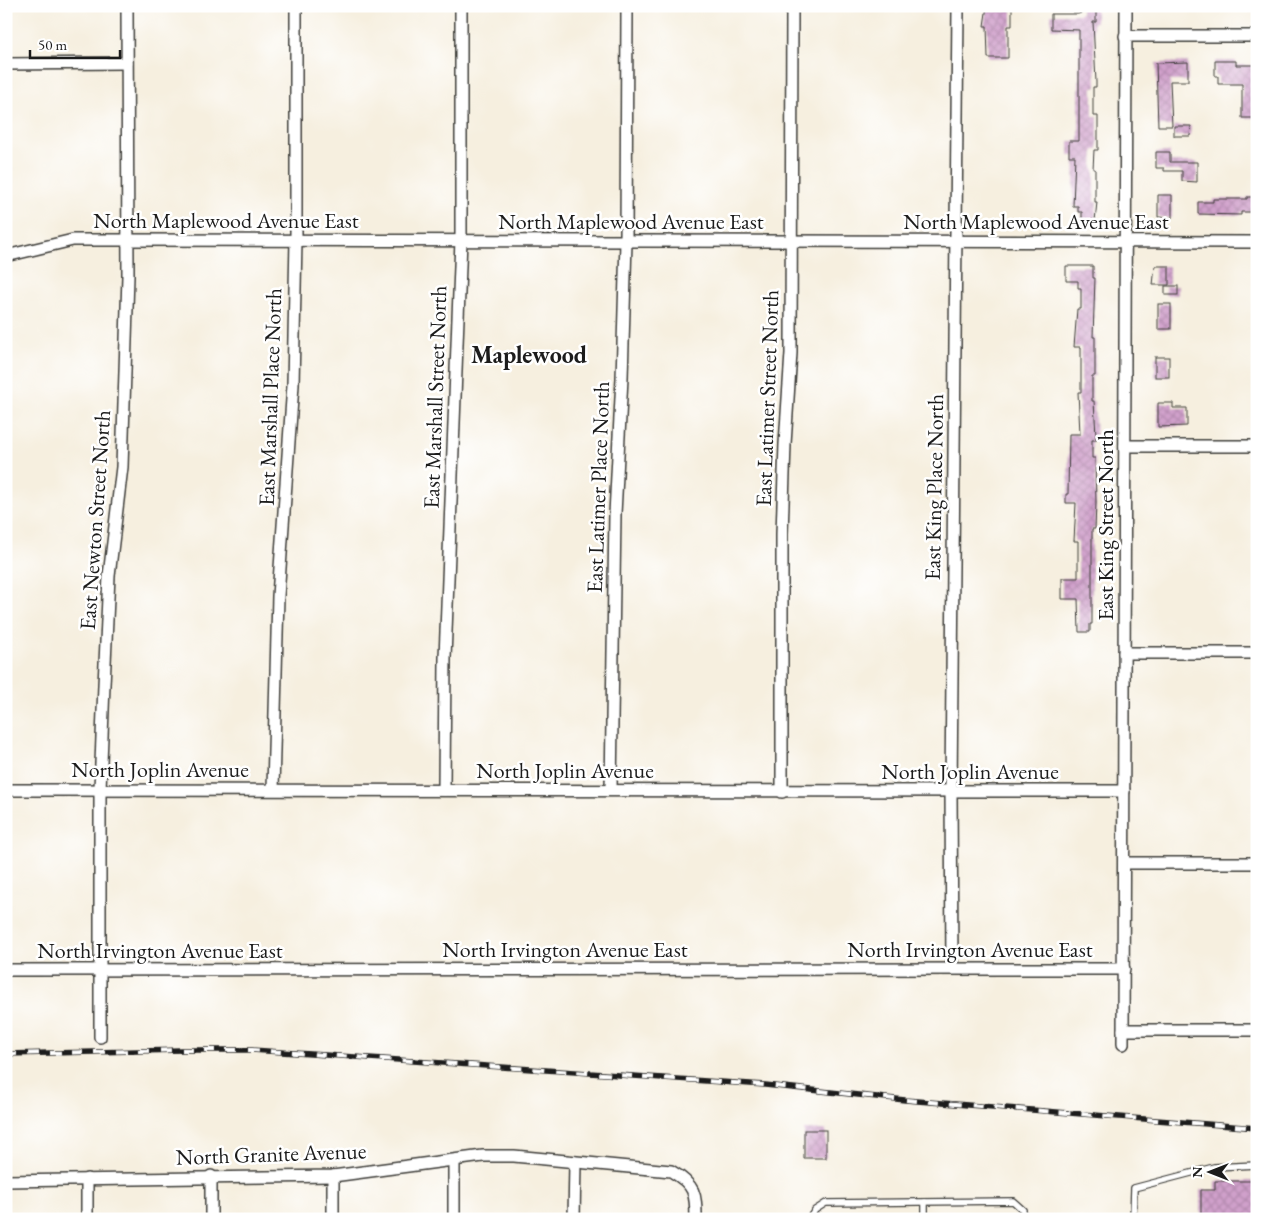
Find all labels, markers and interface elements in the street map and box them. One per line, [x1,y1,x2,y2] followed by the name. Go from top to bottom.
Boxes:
[30,28,120,60] scale bar
[38,35,67,54] text: 50 m
[93,206,359,235] street label: North Maplewood Avenue East
[498,207,764,236] street label: North Maplewood Avenue East
[903,207,1169,236] street label: North Maplewood Avenue East
[417,285,453,509] street label: East Marshall Street North
[252,287,288,507] street label: East Marshall Place North
[749,289,785,507] street label: East Latimer Street North
[471,339,588,370] district label: Maplewood
[580,381,616,593] street label: East Latimer Place North
[918,393,950,581] street label: East King Place North
[73,409,117,631] street label: East Newton Street North
[1091,429,1120,621] street label: East King Street North
[71,755,249,784] street label: North Joplin Avenue
[476,756,654,785] street label: North Joplin Avenue
[881,757,1059,786] street label: North Joplin Avenue
[442,935,688,964] street label: North Irvington Avenue East
[847,935,1093,964] street label: North Irvington Avenue East
[37,936,283,965] street label: North Irvington Avenue East
[175,1136,367,1172] street label: North Granite Avenue
[1186,1148,1236,1198] north arrow
[1188,1166,1206,1178] text: N

